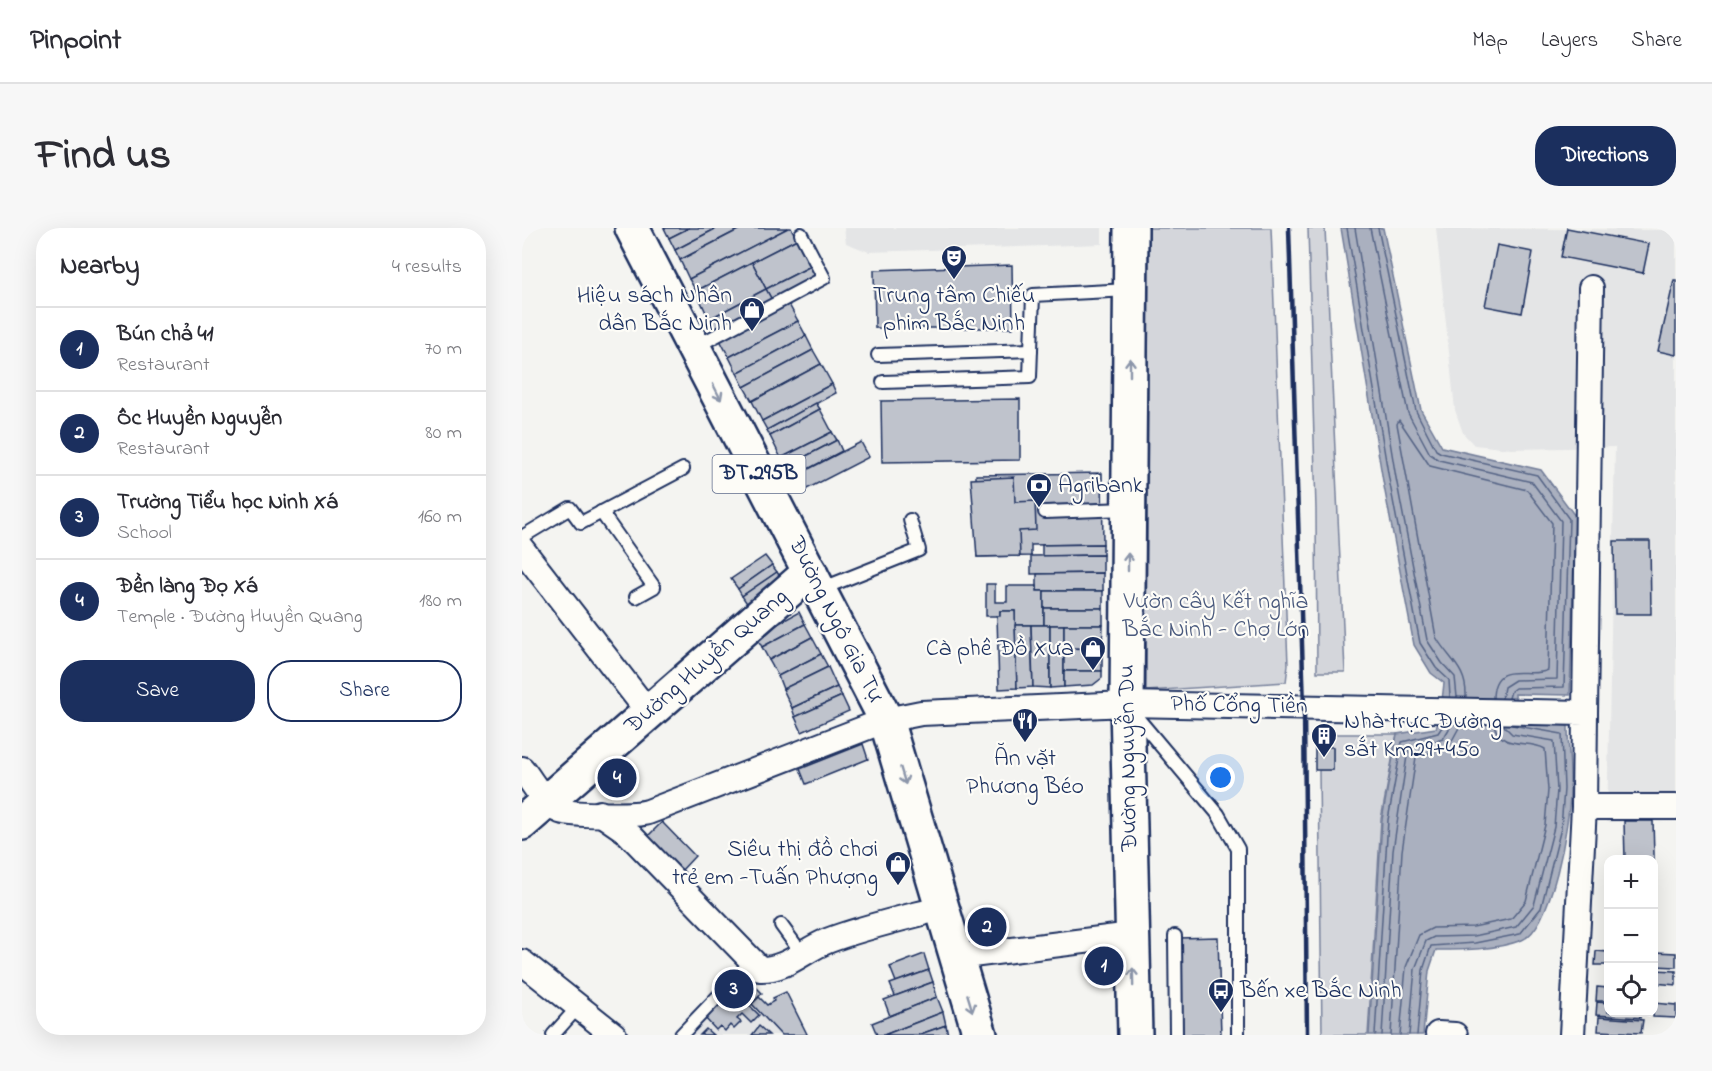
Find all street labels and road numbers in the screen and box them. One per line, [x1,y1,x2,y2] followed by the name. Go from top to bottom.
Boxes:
[712,455,806,493] road number: ĐT.295B
[778,530,892,709] street label: Đường Ngô Gia Tự
[617,581,797,745] street label: Đường Huyền Quang
[1110,664,1149,853] street label: Đường Nguyễn Du
[1170,687,1308,725] street label: Phố Cổng Tiền

